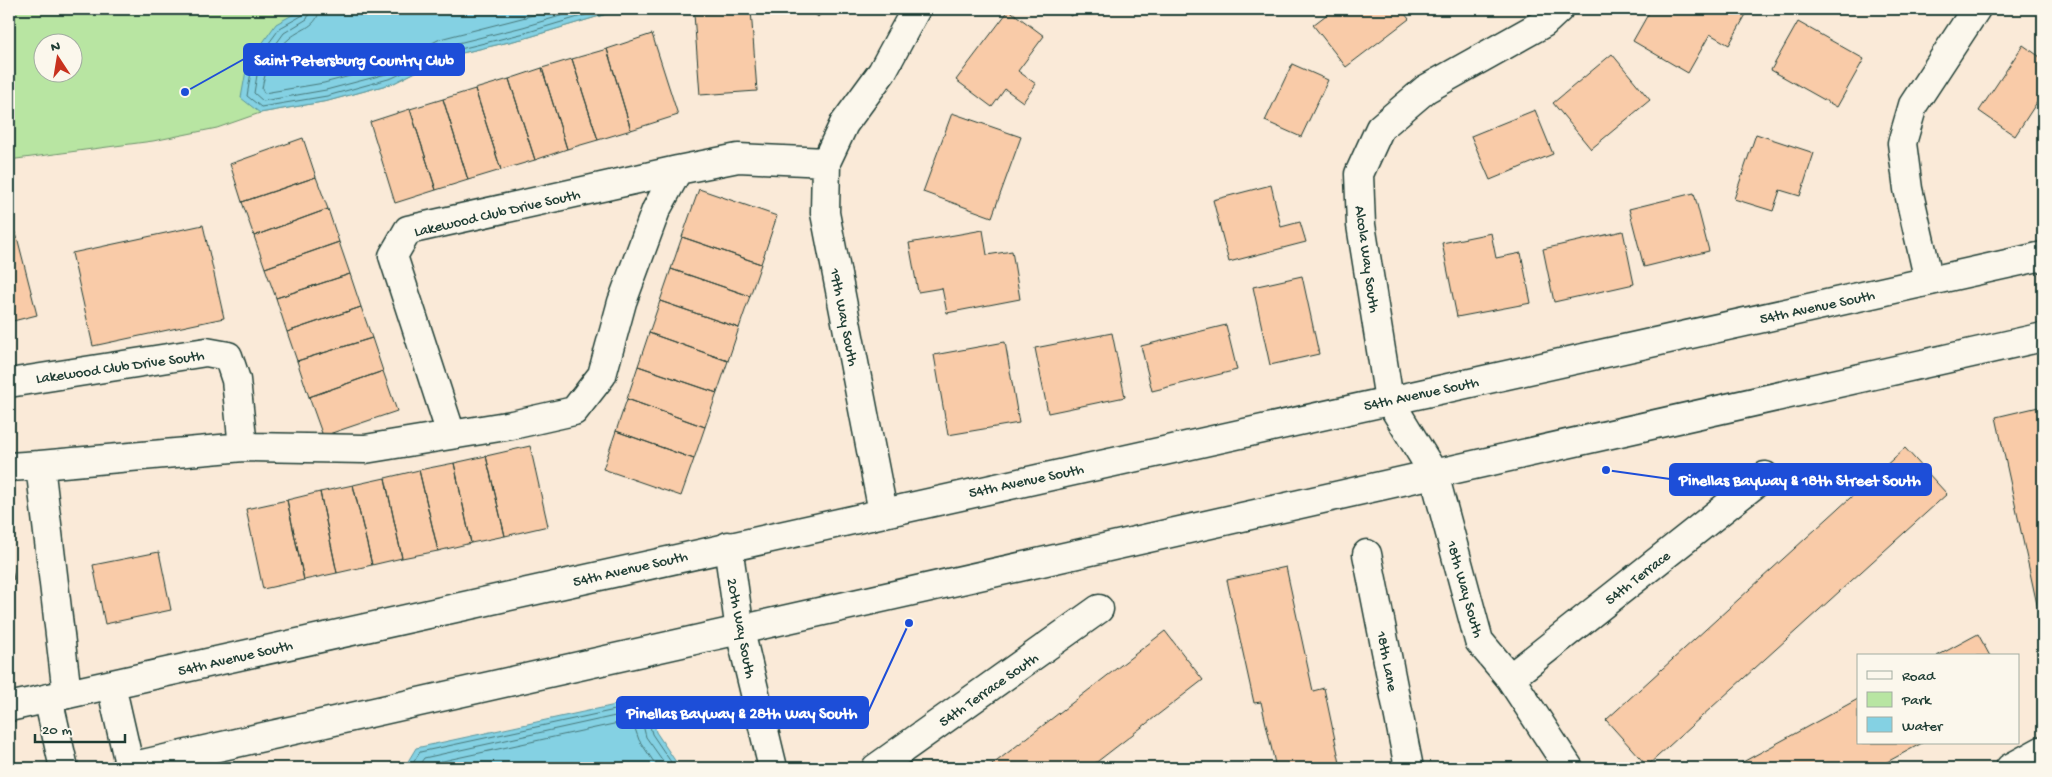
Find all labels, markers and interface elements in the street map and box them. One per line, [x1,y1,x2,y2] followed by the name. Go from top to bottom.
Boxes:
[32,32,82,82] north arrow
[50,38,62,57] text: N
[244,44,464,75] callout: Saint Petersburg Country Club
[254,53,454,72] text: Saint Petersburg Country Club
[413,186,582,242] street label: Lakewood Club Drive South
[1350,204,1382,314] street label: Alcola Way South
[825,266,861,368] street label: 19th Way South
[1758,287,1877,329] street label: 54th Avenue South
[35,347,206,389] street label: Lakewood Club Drive South
[1362,374,1481,416] street label: 54th Avenue South
[967,461,1086,503] street label: 54th Avenue South
[1670,464,1931,495] callout: Pinellas Bayway & 18th Street South
[1678,473,1921,492] text: Pinellas Bayway & 18th Street South
[1441,538,1487,640] street label: 18th Way South
[1602,547,1675,610] street label: 54th Terrace
[571,548,690,592] street label: 54th Avenue South
[722,577,759,680] street label: 20th Way South
[1371,629,1401,693] street label: 18th Lane
[176,637,295,681] street label: 54th Avenue South
[936,650,1042,732] street label: 54th Terrace South
[1857,654,2020,744] legend
[1902,668,1936,686] text: Road
[1901,692,1932,710] text: Park
[617,697,868,728] callout: Pinellas Bayway & 28th Way South
[626,706,858,725] text: Pinellas Bayway & 28th Way South
[35,712,125,744] scale bar
[1902,718,1944,736] text: Water
[42,722,72,740] text: 20 m

